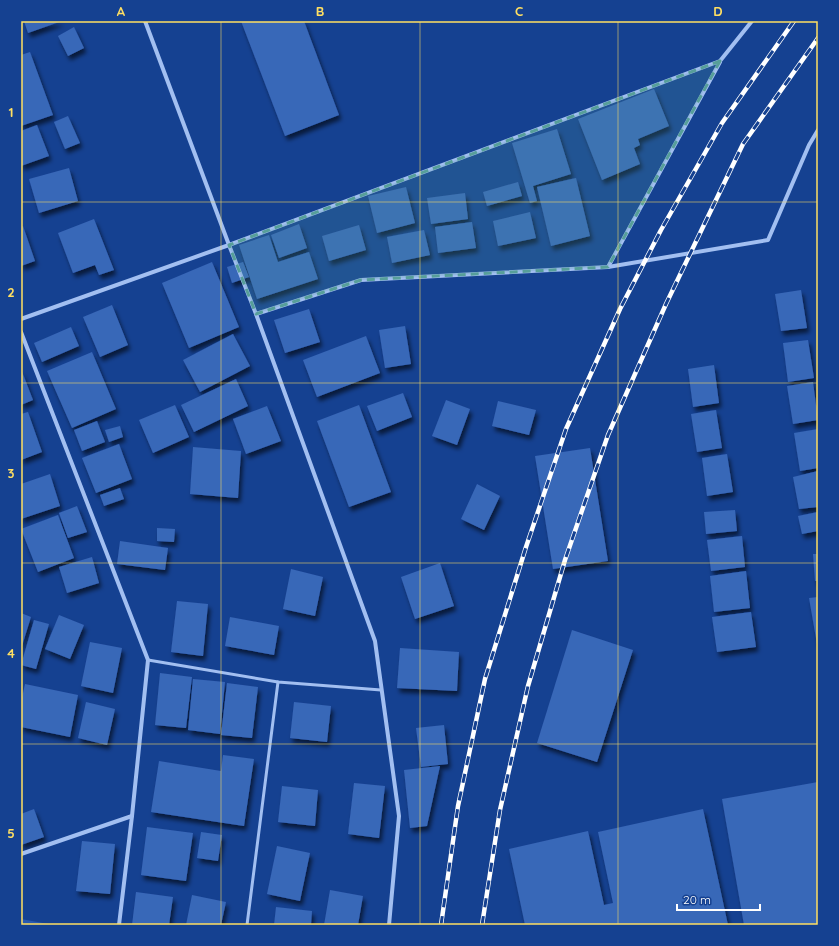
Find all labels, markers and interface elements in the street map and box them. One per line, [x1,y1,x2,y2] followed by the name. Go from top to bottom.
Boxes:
[117,3,126,19] text: A
[316,3,324,19] text: B
[515,3,523,19] text: C
[713,3,723,19] text: D
[8,104,14,120] text: 1
[7,284,15,300] text: 2
[8,465,15,481] text: 3
[7,645,15,661] text: 4
[7,825,15,841] text: 5
[677,886,760,912] scale bar
[683,892,711,907] text: 20 m

